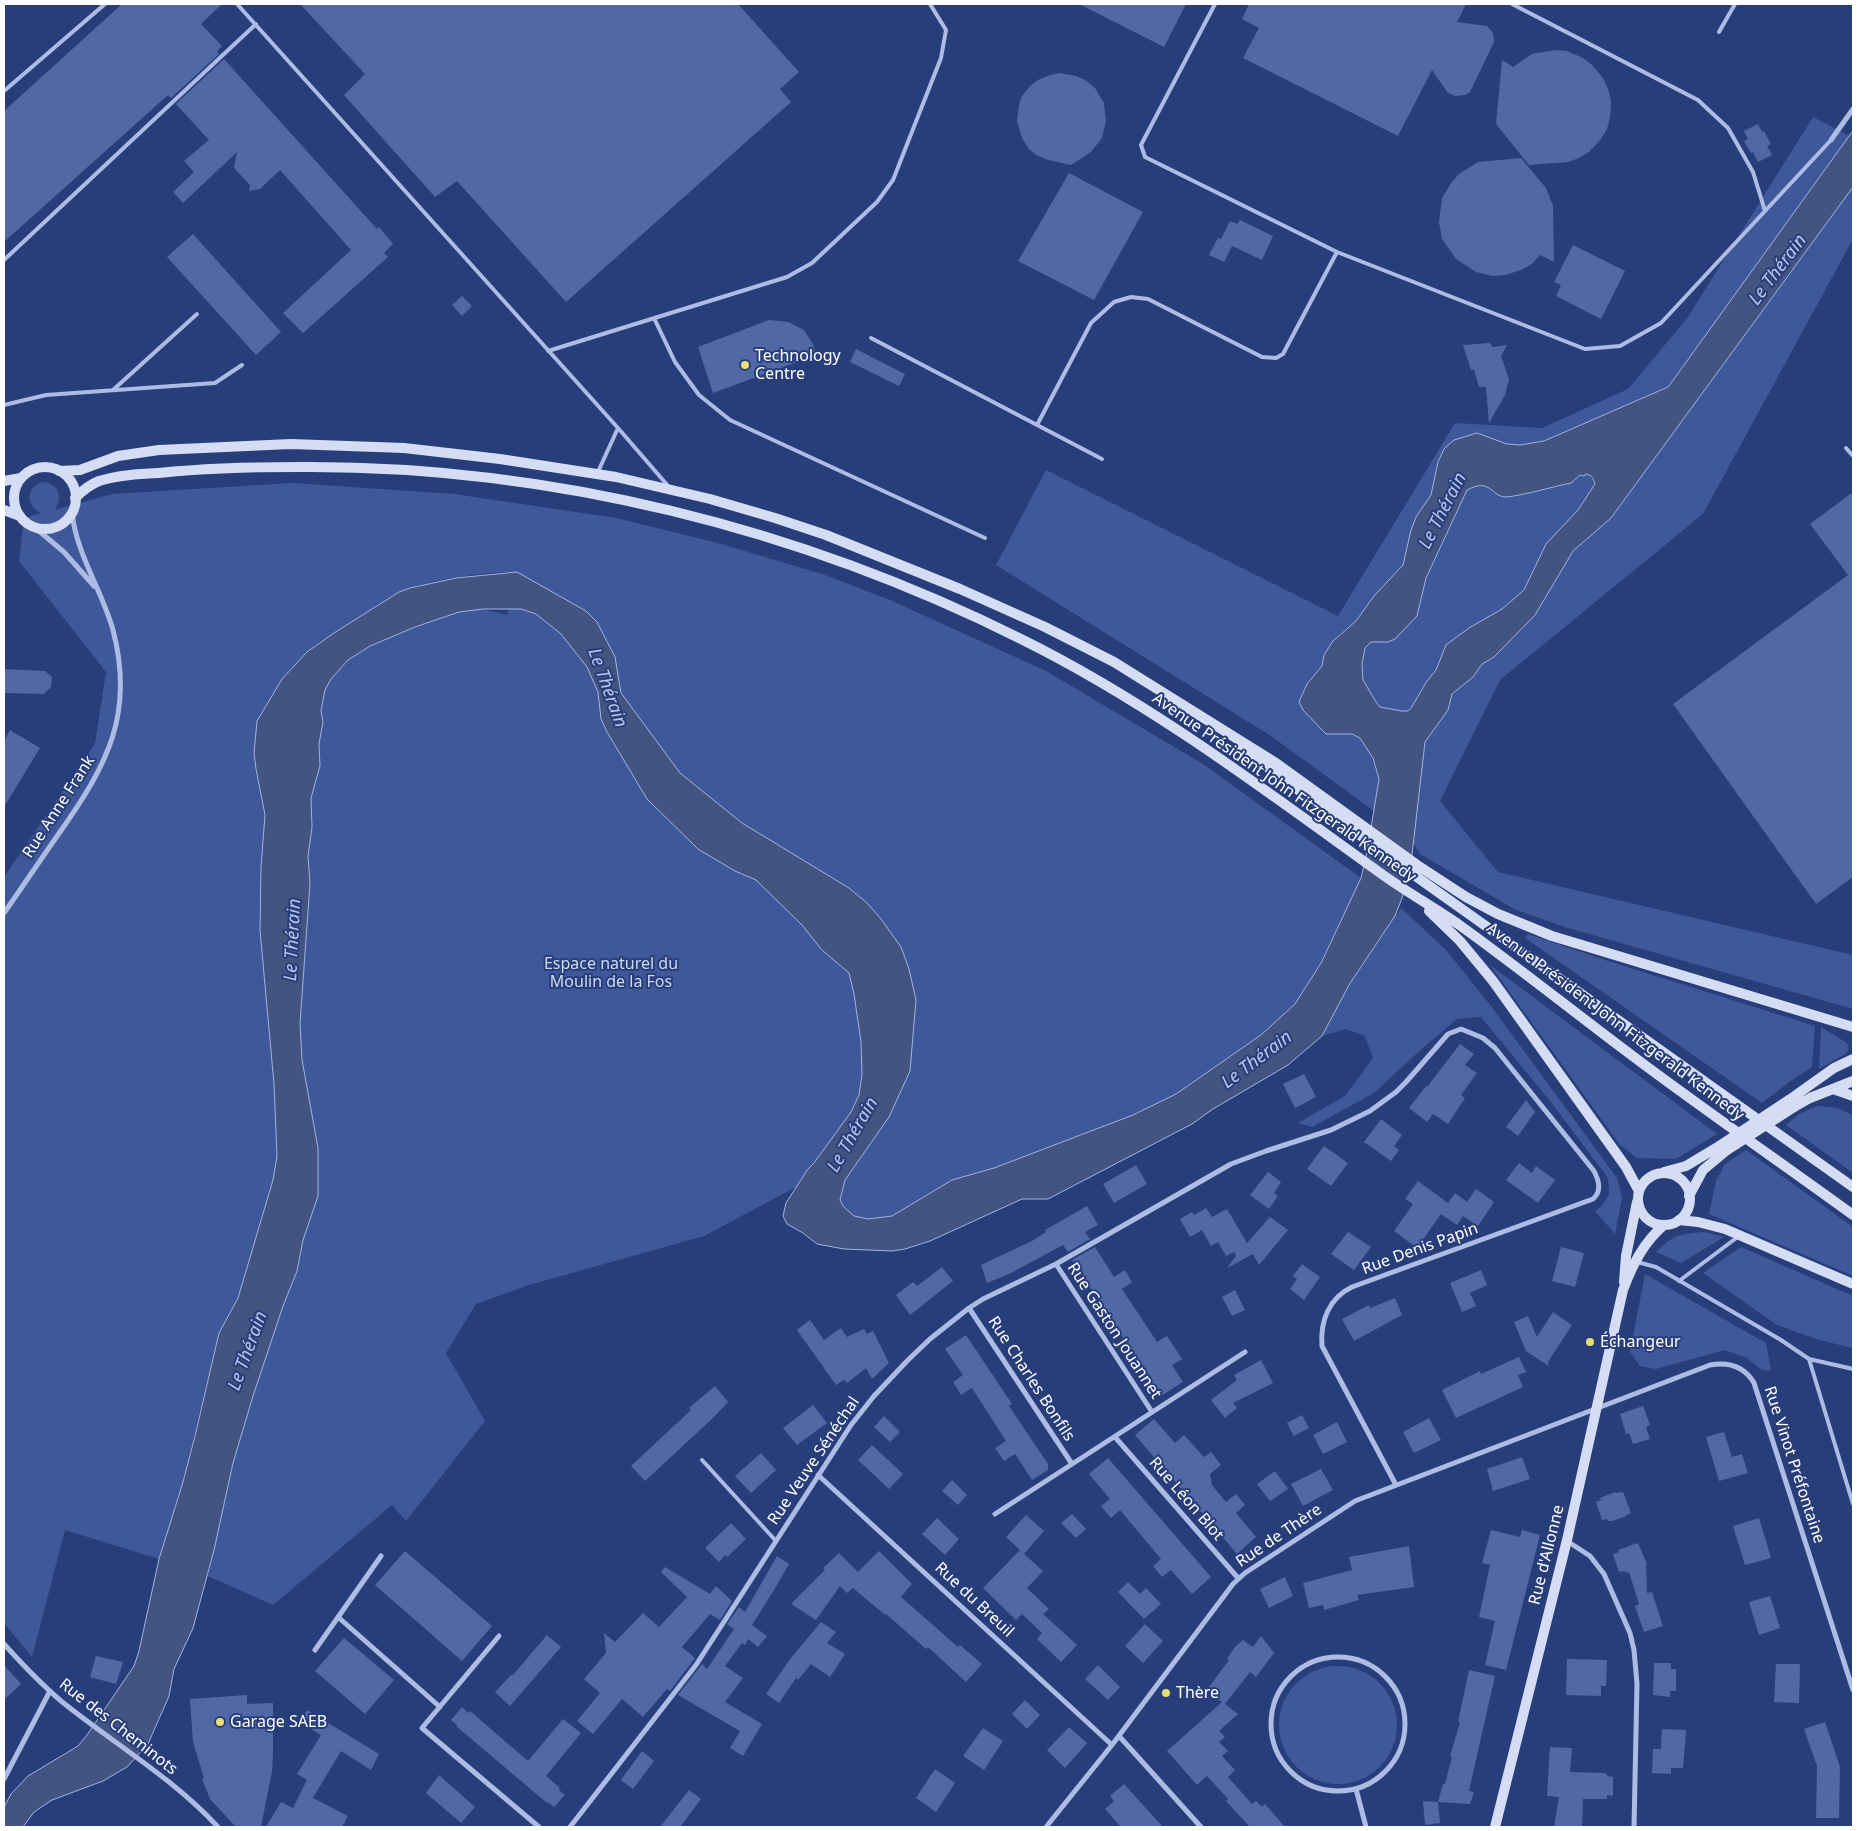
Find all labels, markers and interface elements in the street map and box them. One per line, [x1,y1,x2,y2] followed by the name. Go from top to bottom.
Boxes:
[1744,230,1812,310] water label: Le Thérain
[755,346,841,384] place label: Technology Centre
[739,359,751,371] marker: Technology Centre
[1415,469,1471,553] water label: Le Thérain
[583,645,631,731] water label: Le Thérain
[1148,689,1420,887] street label: Avenue Président John Fitzgerald Kennedy
[19,752,99,862] street label: Rue Anne Frank
[280,898,306,982] water label: Le Thérain
[1482,919,1748,1125] street label: Avenue Président John Fitzgerald Kennedy
[544,954,678,992] park label: Espace naturel du Moulin de la Fos
[1217,1026,1297,1094] water label: Le Thérain
[823,1094,883,1176] water label: Le Thérain
[1359,1219,1481,1279] street label: Rue Denis Papin
[1063,1259,1165,1403] street label: Rue Gaston Jouannet
[224,1308,272,1394] water label: Le Thérain
[983,1313,1079,1445] street label: Rue Charles Bonfils
[1600,1332,1681,1352] place label: Échangeur
[1584,1336,1596,1348] marker: Échangeur
[1760,1384,1828,1546] street label: Rue Vinot Préfontaine
[764,1393,864,1529] street label: Rue Veuve Sénéchal
[1145,1453,1227,1545] street label: Rue Léon Blot
[1233,1500,1325,1572] street label: Rue de Thère
[1525,1503,1569,1607] street label: Rue d'Allonne
[931,1559,1017,1641] street label: Rue du Breuil
[55,1675,181,1779] street label: Rue des Cheminots
[1176,1683,1219,1703] place label: Thère
[1160,1687,1172,1699] marker: Thère
[230,1712,327,1732] place label: Garage SAEB
[214,1716,226,1728] marker: Garage SAEB

